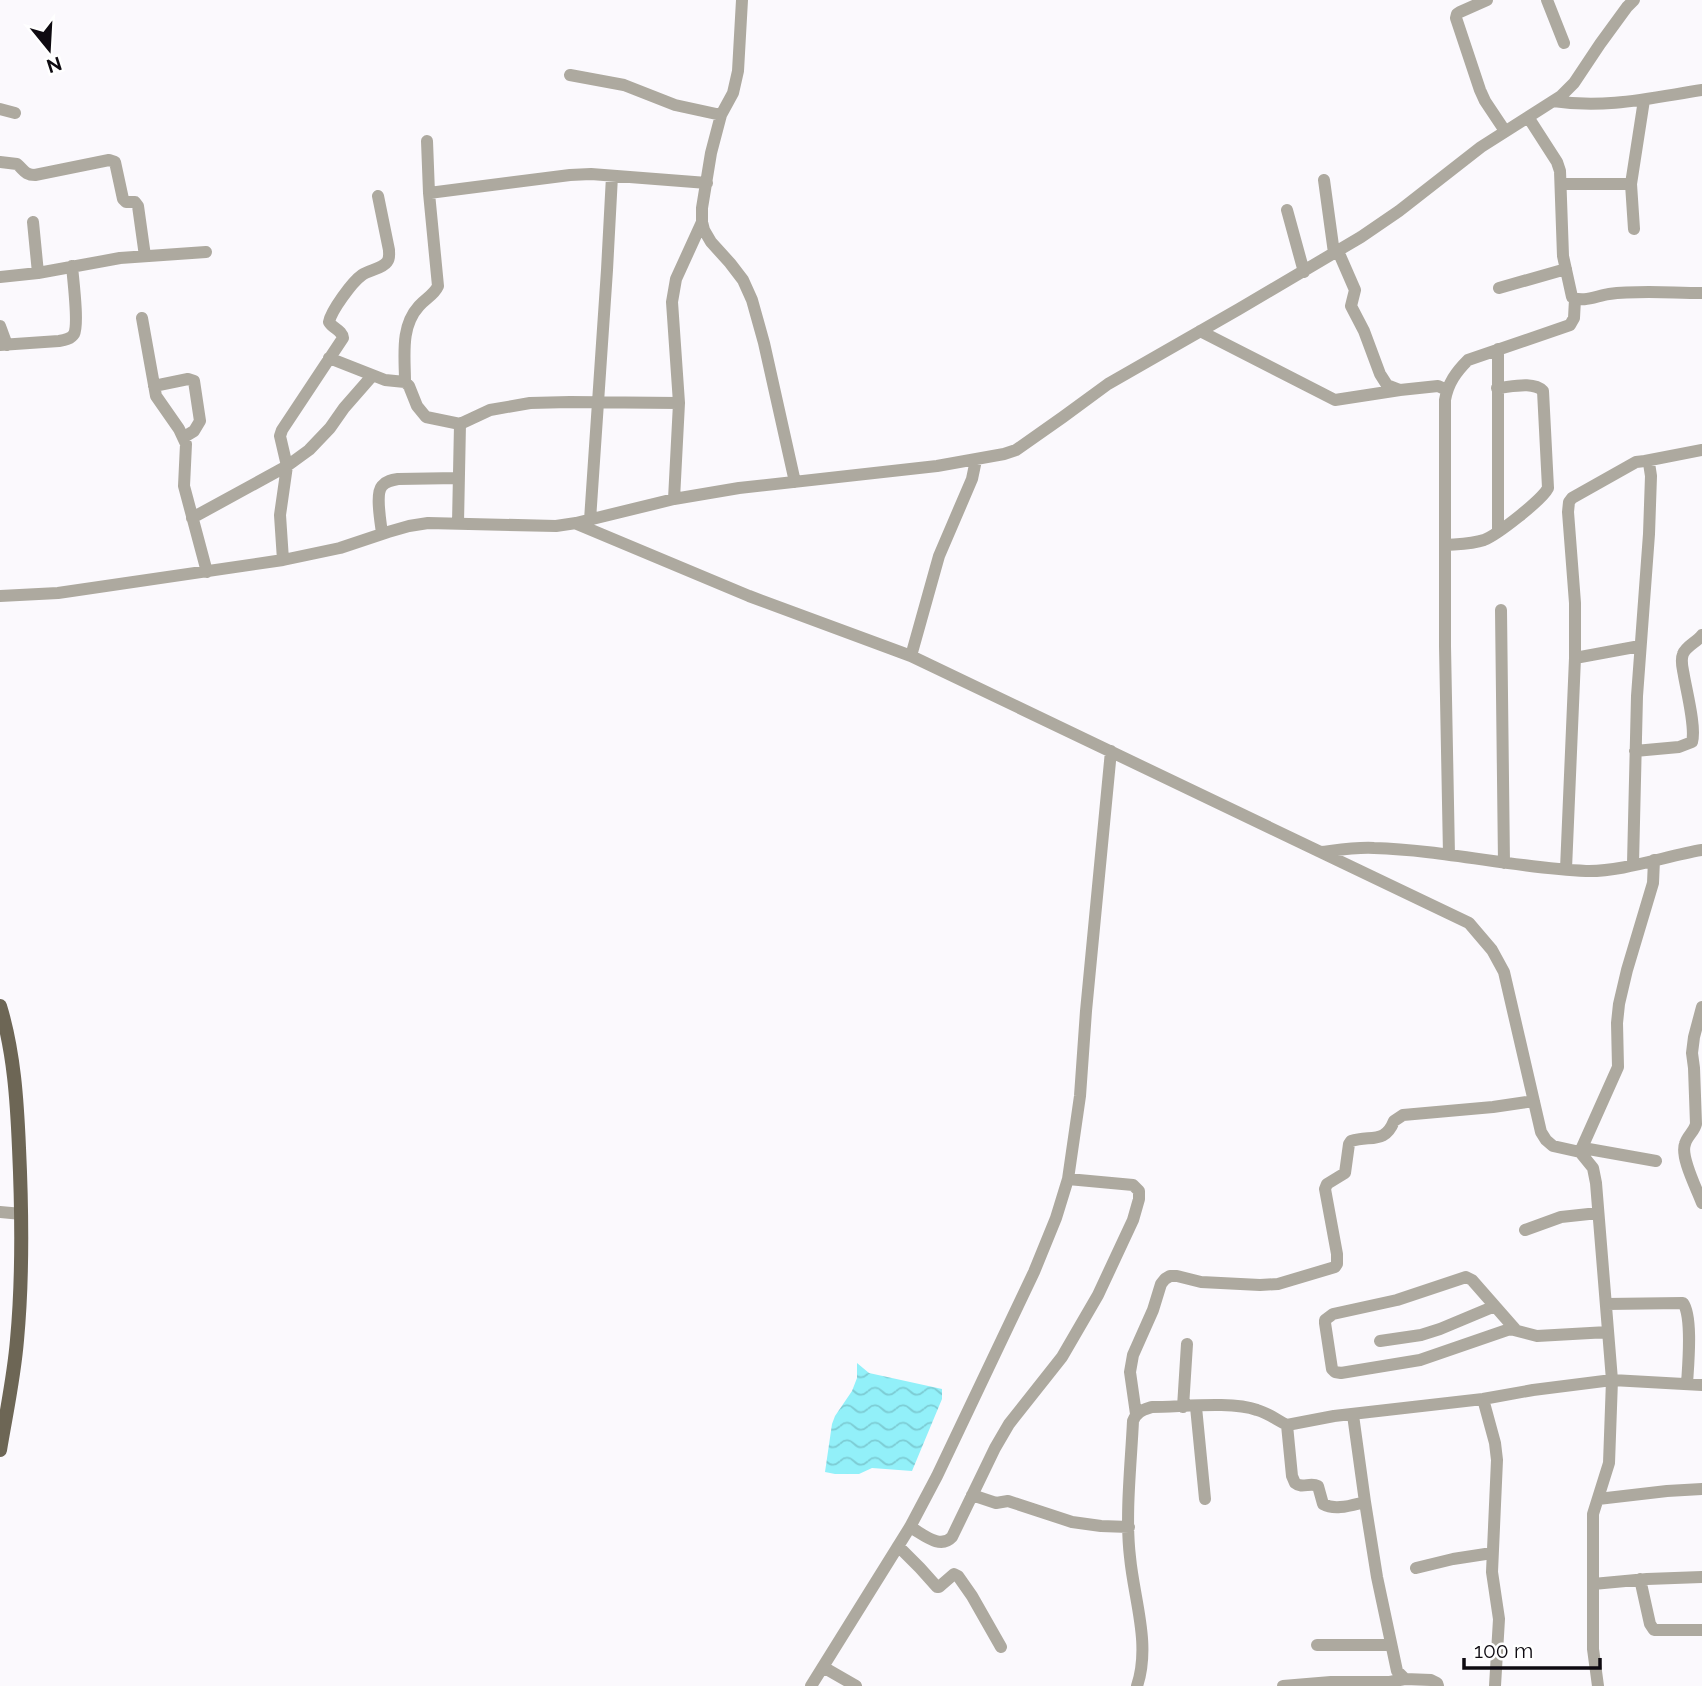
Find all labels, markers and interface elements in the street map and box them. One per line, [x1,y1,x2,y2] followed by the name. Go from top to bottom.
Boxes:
[14,14,84,84] north arrow
[44,52,65,78] text: N
[1464,1626,1600,1670] scale bar
[1474,1638,1533,1663] text: 100 m

